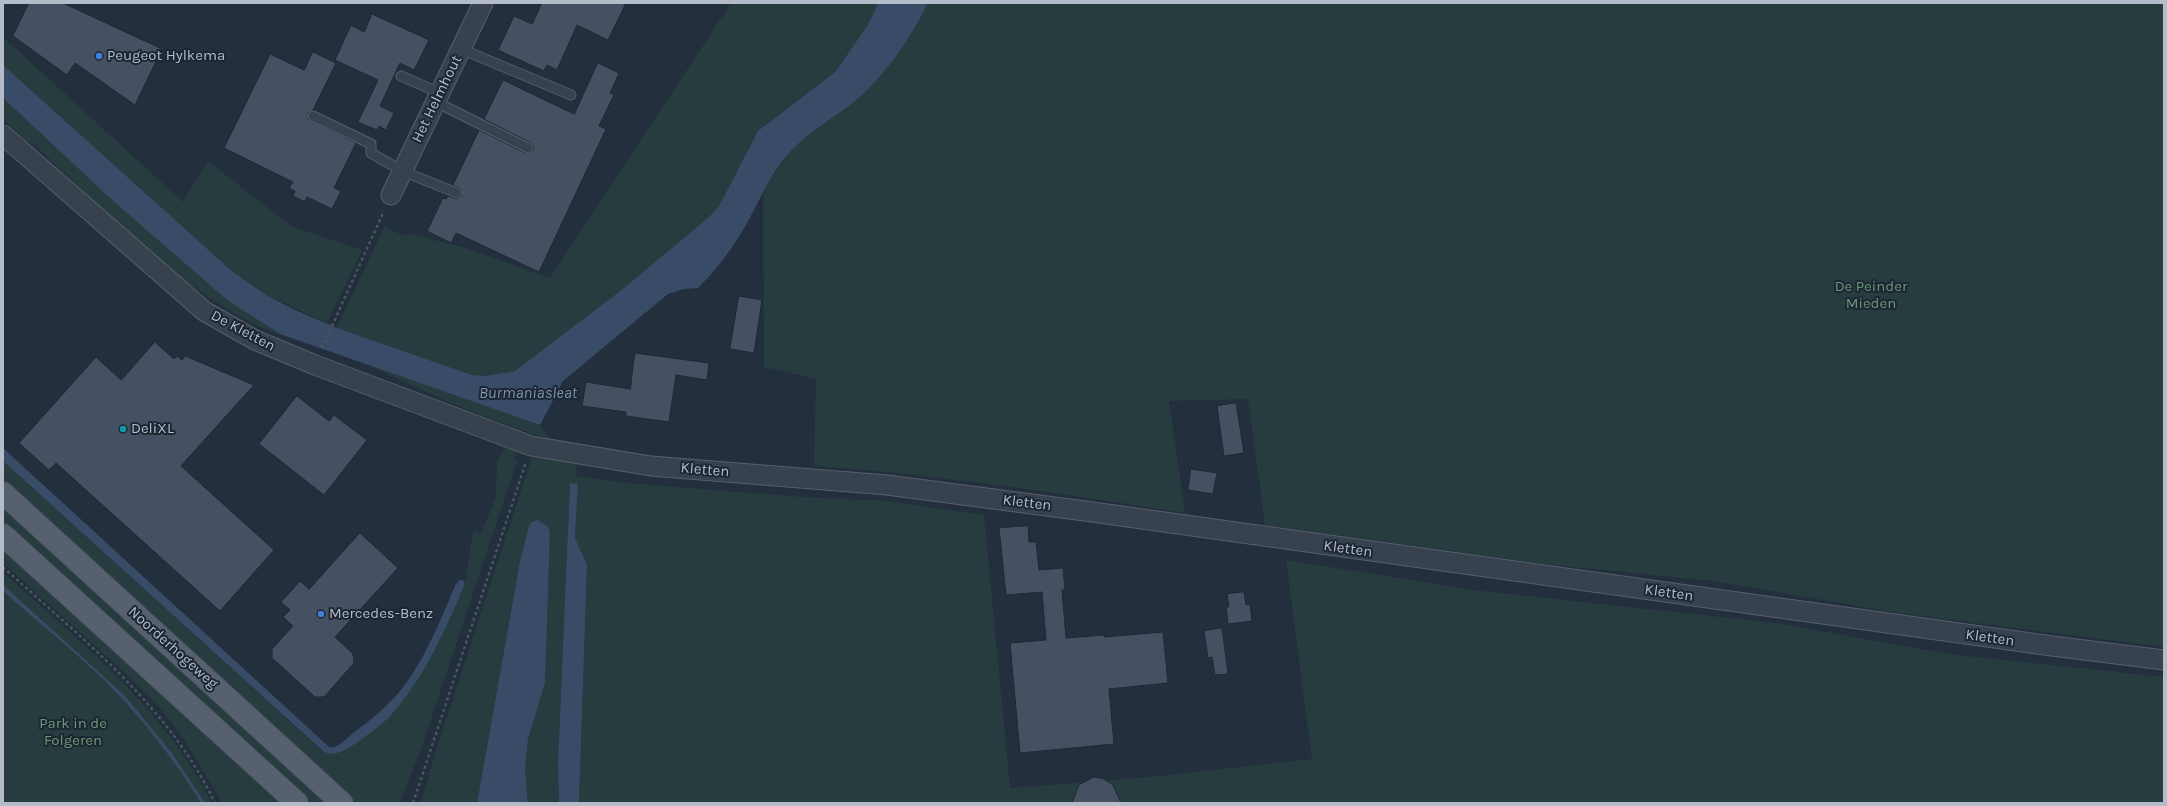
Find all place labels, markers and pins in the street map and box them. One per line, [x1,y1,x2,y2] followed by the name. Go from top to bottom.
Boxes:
[107,47,225,65] place label: Peugeot Hylkema
[94,51,104,61] marker: Peugeot Hylkema
[131,420,174,438] place label: DeliXL
[118,424,128,434] marker: DeliXL
[329,605,433,623] place label: Mercedes-Benz
[316,609,326,619] marker: Mercedes-Benz

